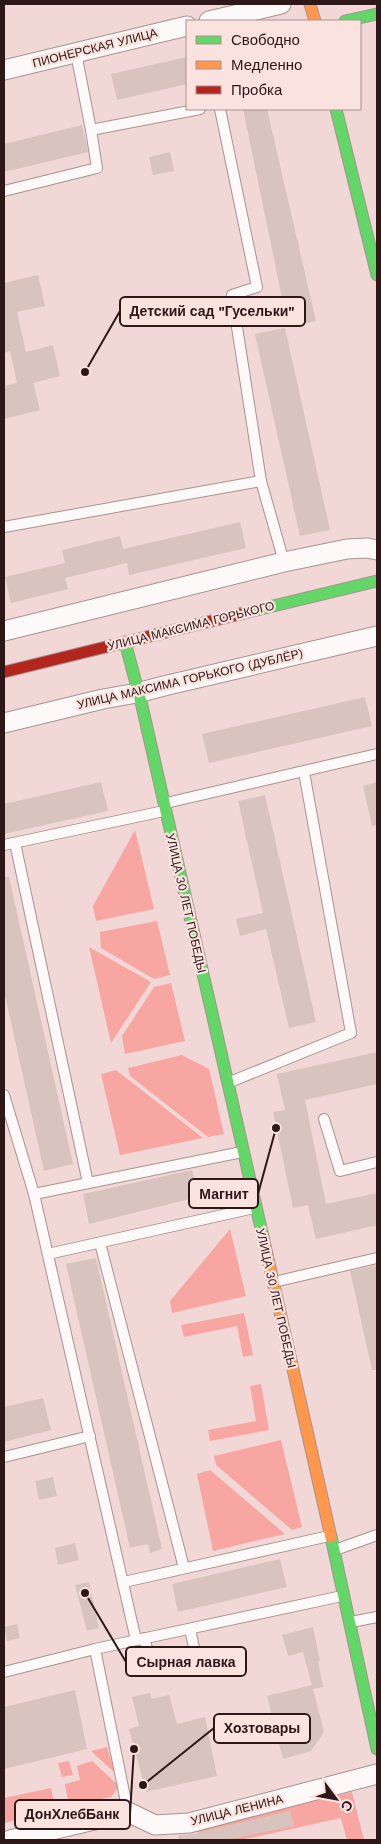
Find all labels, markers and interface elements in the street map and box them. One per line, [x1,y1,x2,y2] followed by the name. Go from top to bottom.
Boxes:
[186,20,361,110] legend
[31,26,159,70] street label: ПИОНЕРСКАЯ УЛИЦА
[231,31,300,49] text: Свободно
[231,56,302,74] text: Медленно
[231,81,283,99] text: Пробка
[120,297,305,326] callout: Детский сад "Гусельки"
[129,303,295,319] text: Детский сад "Гусельки"
[106,598,276,654] street label: УЛИЦА МАКСИМА ГОРЬКОГО
[76,646,304,712] street label: УЛИЦА МАКСИМА ГОРЬКОГО (ДУБЛЁР)
[163,832,209,974] street label: УЛИЦА 30 ЛЕТ ПОБЕДЫ
[189,1179,258,1208] callout: Магнит
[199,1186,249,1202] text: Магнит
[253,1227,299,1369] street label: УЛИЦА 30 ЛЕТ ПОБЕДЫ
[126,1647,246,1676] callout: Сырная лавка
[136,1654,236,1670] text: Сырная лавка
[214,1714,310,1743] callout: Хозтовары
[224,1720,300,1736] text: Хозтовары
[311,1774,361,1824] north arrow
[189,1792,285,1828] street label: УЛИЦА ЛЕНИНА
[338,1797,356,1814] text: С
[15,1800,130,1829] callout: ДонХлебБанк
[25,1806,120,1822] text: ДонХлебБанк

